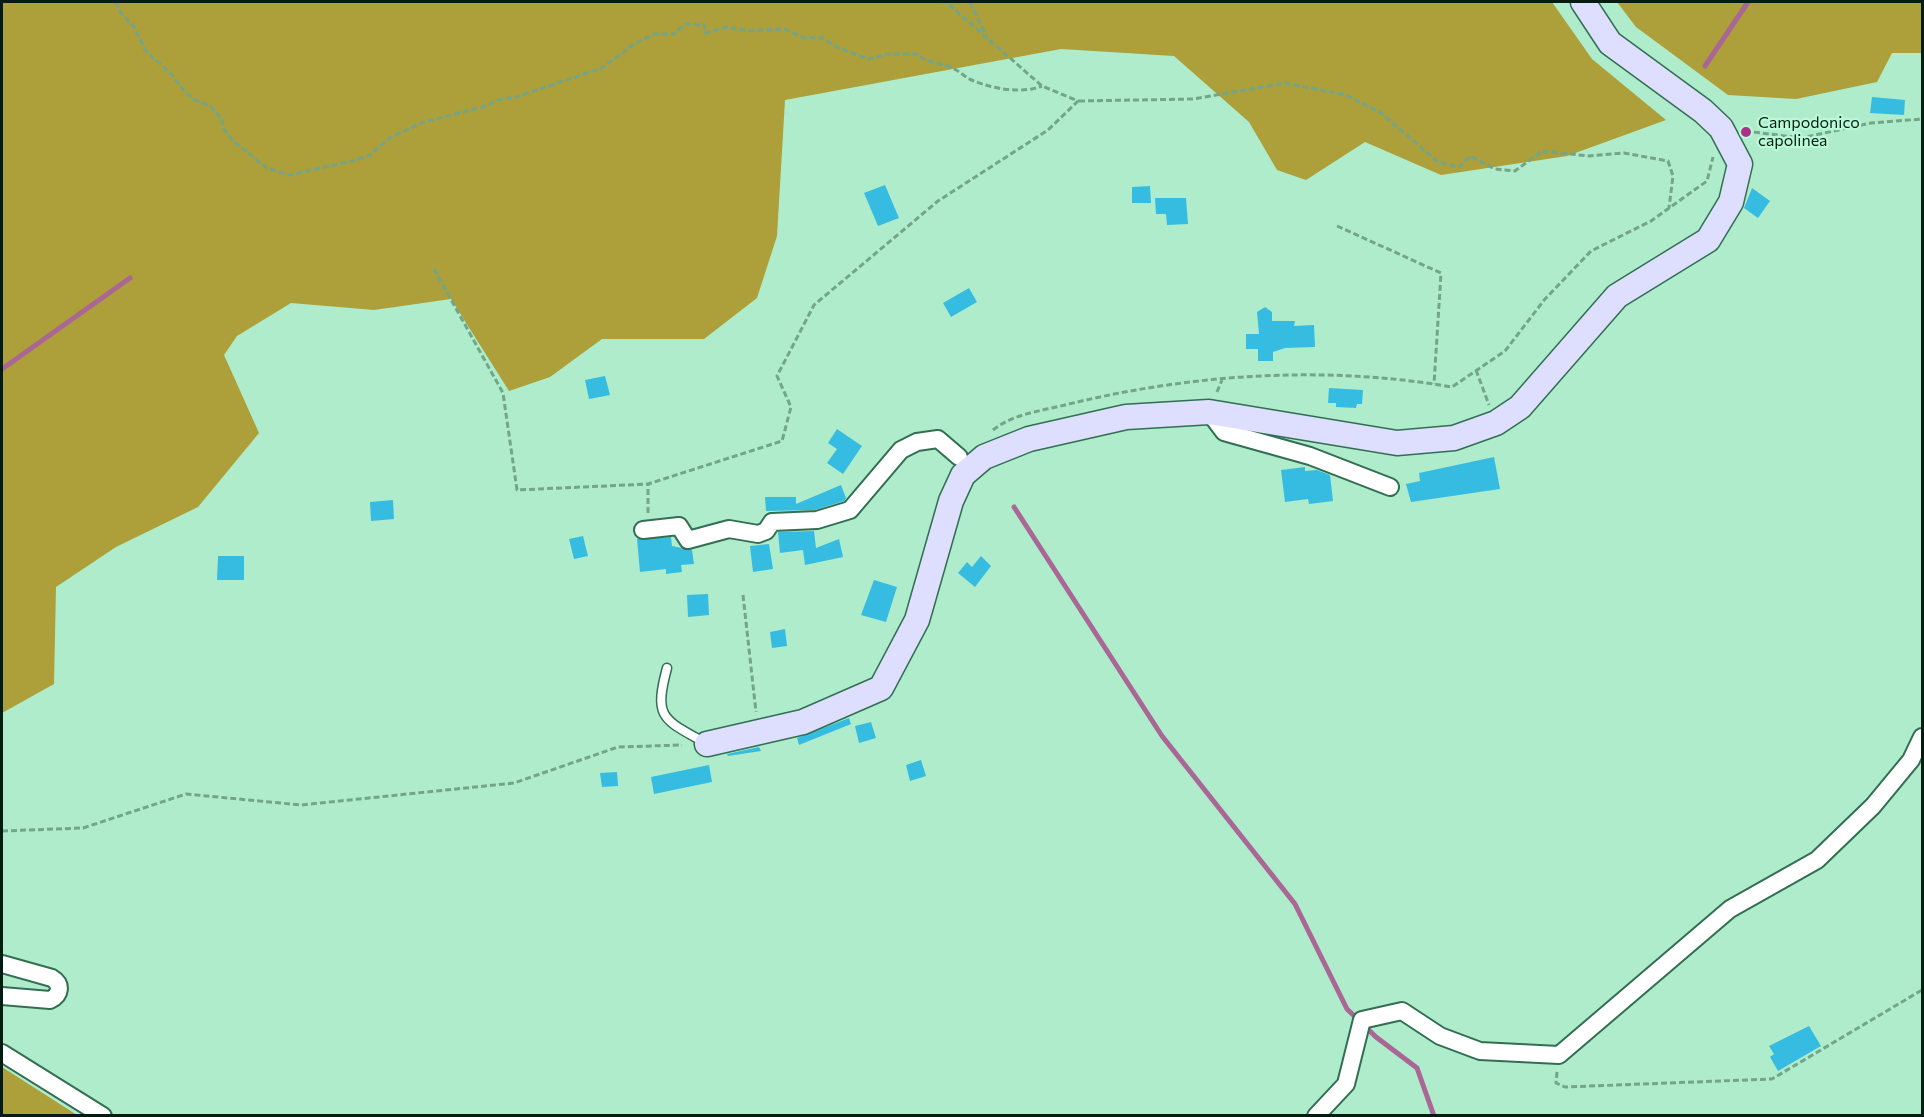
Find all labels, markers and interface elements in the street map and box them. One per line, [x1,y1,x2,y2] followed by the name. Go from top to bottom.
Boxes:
[1758,113,1860,151] place label: Campodonico capolinea
[1739,125,1753,139] marker: Campodonico capolinea

